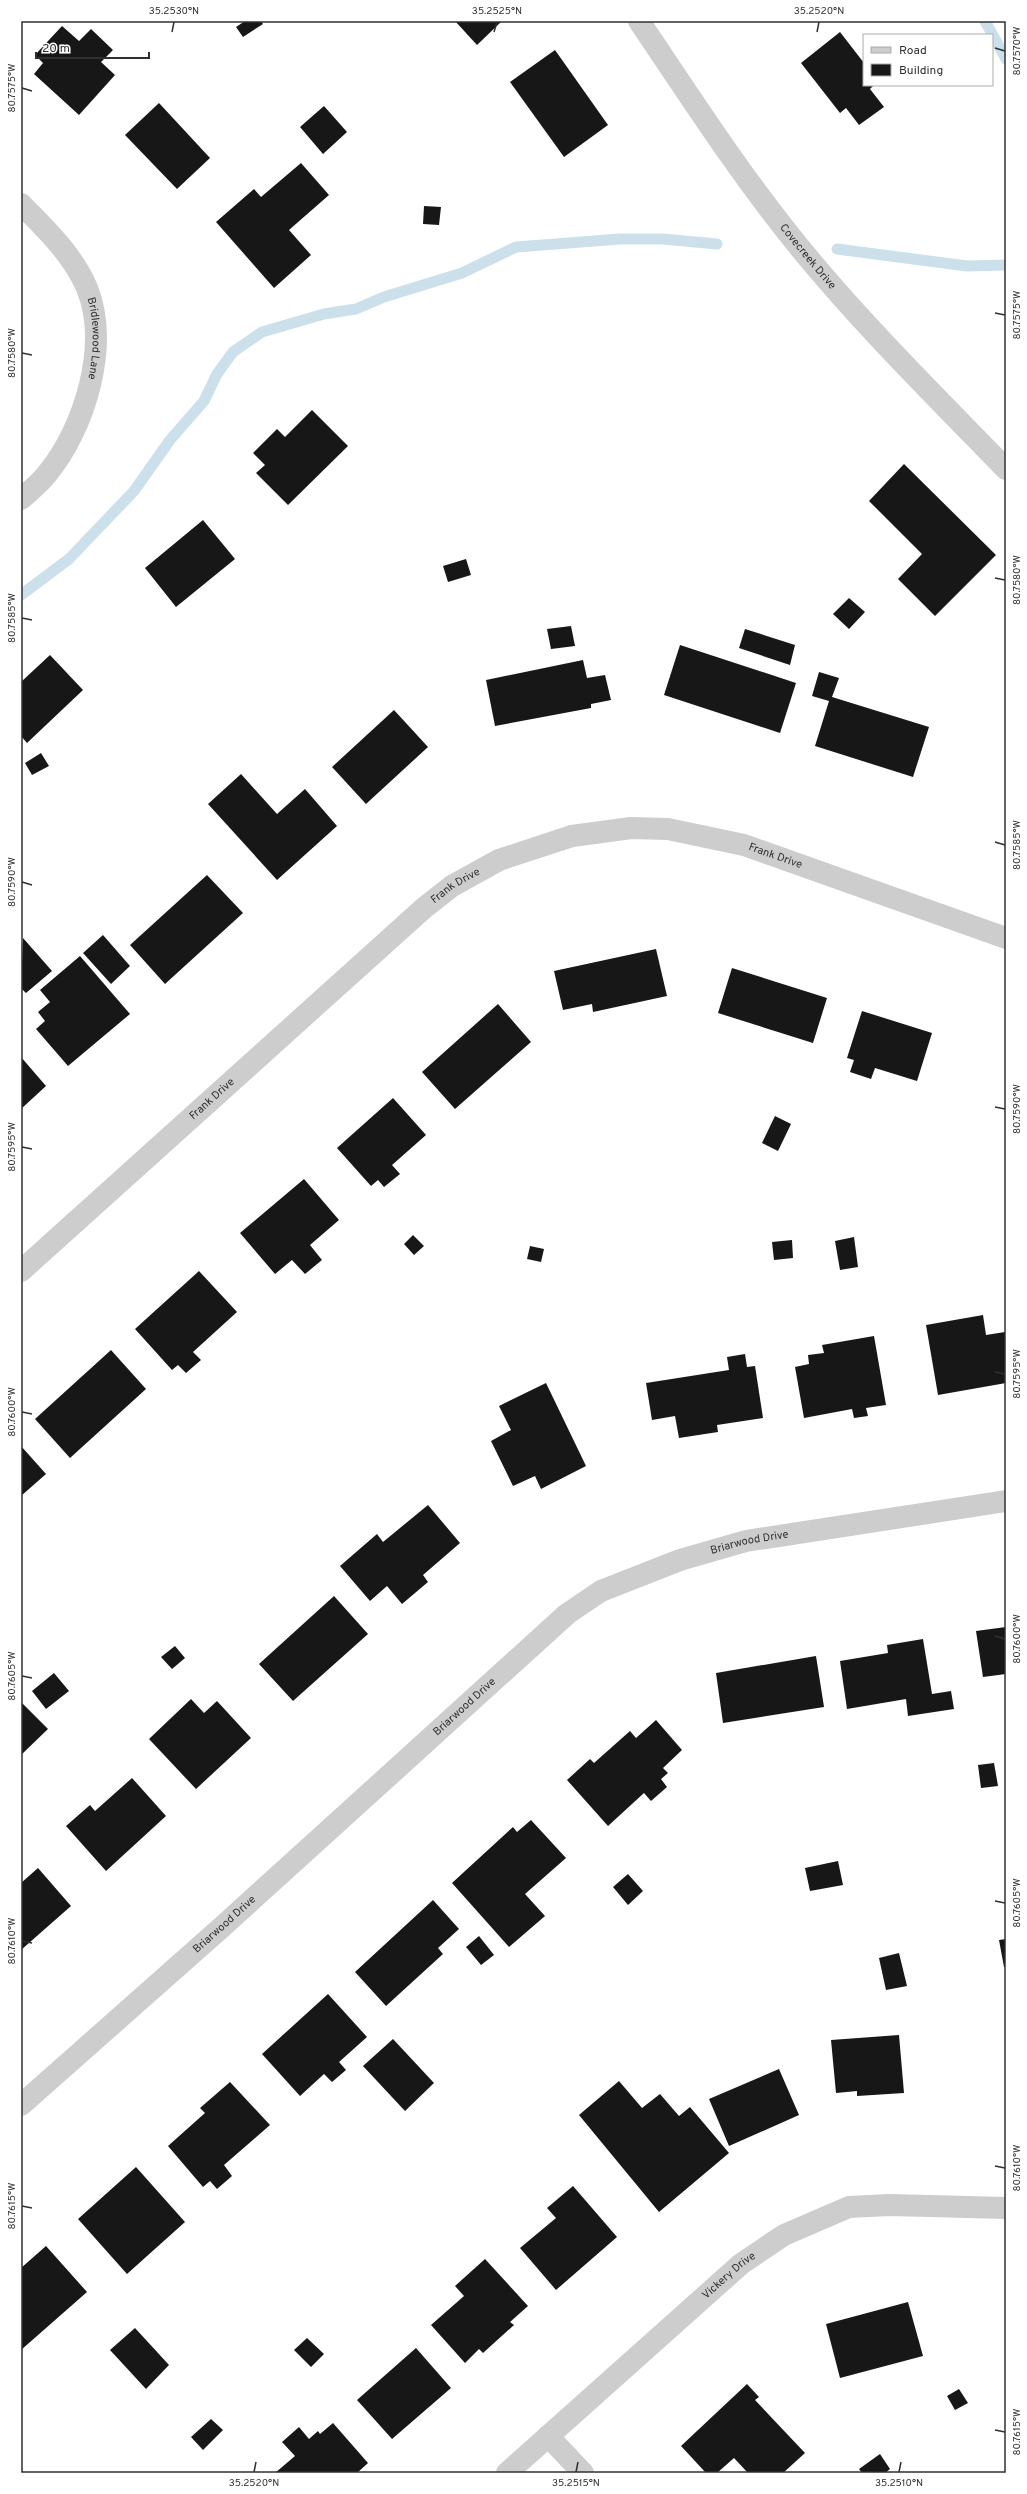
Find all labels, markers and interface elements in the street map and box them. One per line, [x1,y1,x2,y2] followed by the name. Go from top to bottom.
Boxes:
[149,5,199,18] text: 35.2530°N
[472,5,522,18] text: 35.2525°N
[794,5,844,18] text: 35.2520°N
[1011,27,1024,75] text: 80.7570°W
[36,34,149,60] scale bar
[863,34,993,86] legend
[42,41,70,57] text: 20 m
[899,43,927,59] text: Road
[899,63,943,79] text: Building
[6,64,19,112] text: 80.7575°W
[776,221,839,292] street label: Covecreek Drive
[1011,291,1024,339] text: 80.7575°W
[84,296,103,381] street label: Bridlewood Lane
[6,328,19,378] text: 80.7580°W
[1011,555,1024,605] text: 80.7580°W
[6,593,19,643] text: 80.7585°W
[1011,820,1024,870] text: 80.7585°W
[747,840,804,872] street label: Frank Drive
[6,857,19,907] text: 80.7590°W
[428,865,483,907] street label: Frank Drive
[186,1075,238,1123] street label: Frank Drive
[1011,1084,1024,1134] text: 80.7590°W
[6,1122,19,1172] text: 80.7595°W
[1011,1349,1024,1399] text: 80.7595°W
[6,1387,19,1437] text: 80.7600°W
[709,1528,790,1558] street label: Briarwood Drive
[1011,1614,1024,1664] text: 80.7600°W
[6,1651,19,1701] text: 80.7605°W
[430,1675,499,1739] street label: Briarwood Drive
[1011,1878,1024,1928] text: 80.7605°W
[190,1893,259,1956] street label: Briarwood Drive
[6,1917,19,1965] text: 80.7610°W
[1011,2144,1024,2192] text: 80.7610°W
[6,2183,19,2229] text: 80.7615°W
[699,2249,758,2302] street label: Vickery Drive
[1011,2409,1024,2455] text: 80.7615°W
[229,2477,279,2490] text: 35.2520°N
[552,2477,600,2490] text: 35.2515°N
[875,2477,923,2490] text: 35.2510°N

